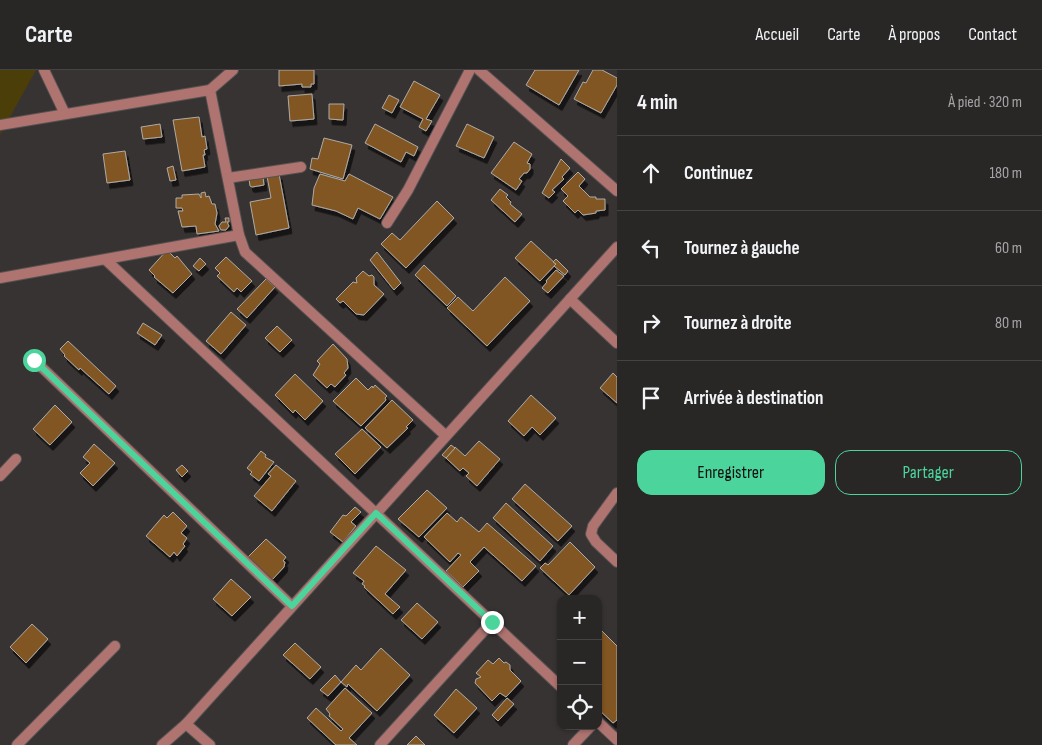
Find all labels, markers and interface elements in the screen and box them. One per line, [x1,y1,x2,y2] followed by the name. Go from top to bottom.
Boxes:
[25,20,73,49] text: Carte
[755,24,799,45] text: Accueil
[827,24,860,45] text: Carte
[888,24,940,45] text: À propos
[968,24,1017,45] text: Contact
[637,90,678,115] text: 4 min
[948,93,1022,112] text: À pied · 320 m
[637,159,665,187] icon: ahead
[684,162,753,185] text: Continuez
[989,164,1022,183] text: 180 m
[637,234,665,262] icon: left
[684,237,800,260] text: Tournez à gauche
[995,239,1022,258] text: 60 m
[637,309,665,337] icon: right
[684,312,792,335] text: Tournez à droite
[995,314,1022,333] text: 80 m
[23,349,46,372] route start
[637,384,665,412] icon: arrive
[684,387,824,410] text: Arrivée à destination
[637,450,825,495] button: Enregistrer
[835,450,1022,495] button: Partager
[557,595,602,730] map controls
[557,595,602,640] button: +
[481,611,504,634] route end
[557,640,602,685] button: −
[557,685,602,730] button: locate

